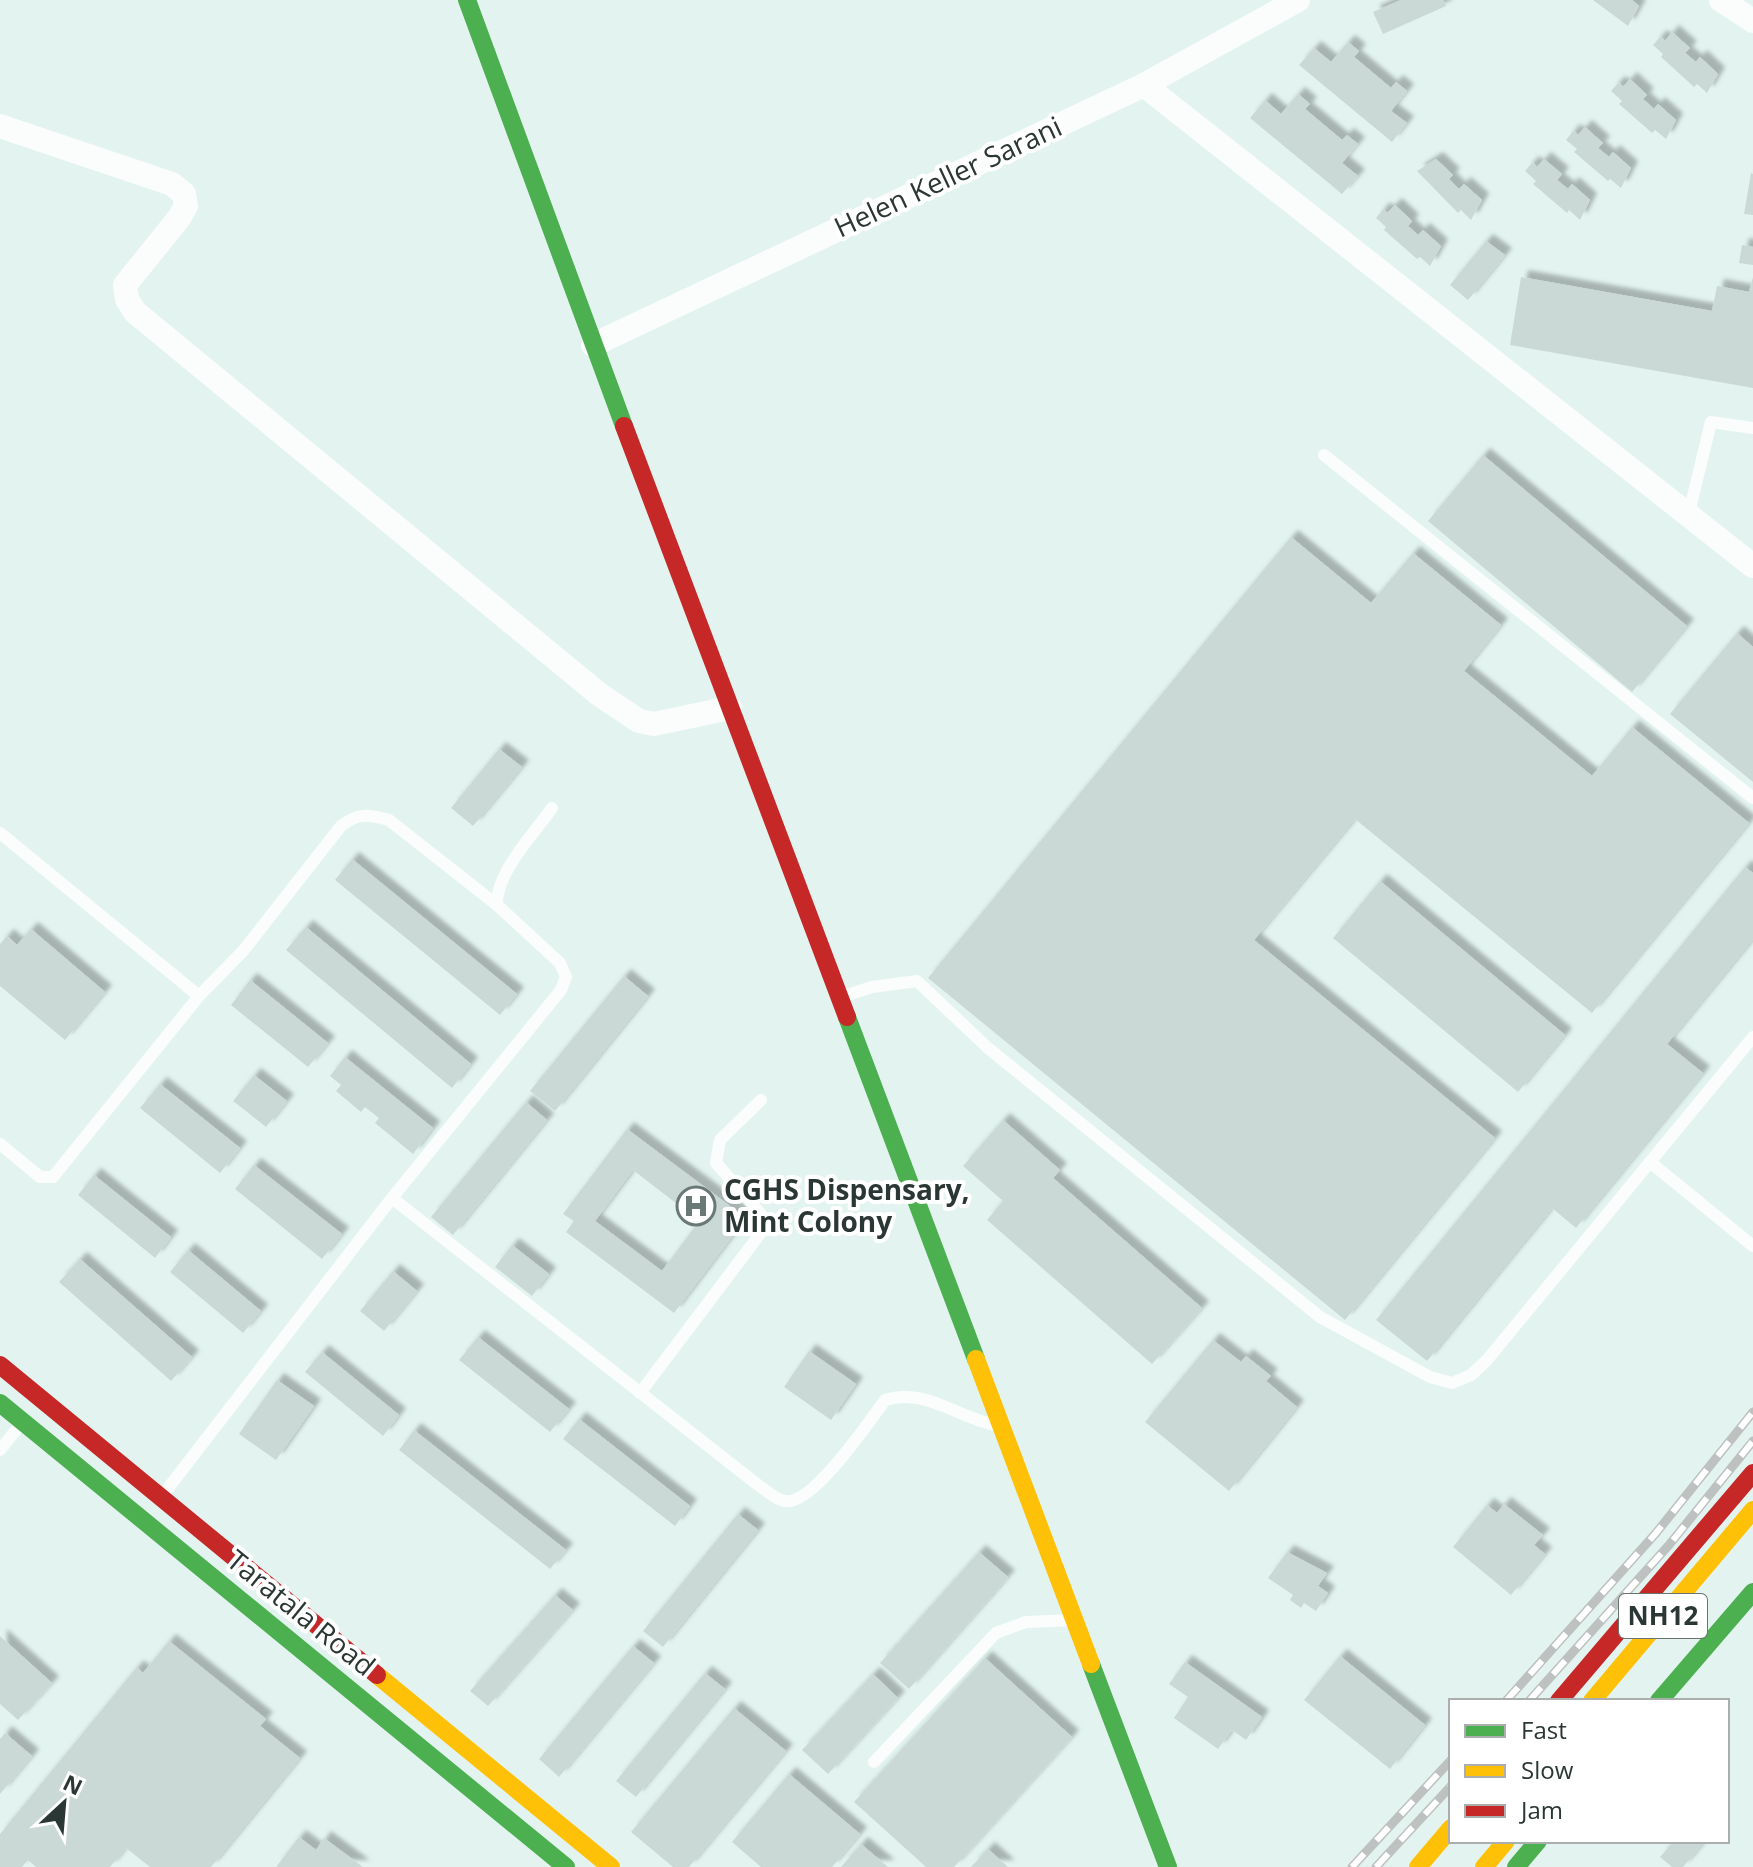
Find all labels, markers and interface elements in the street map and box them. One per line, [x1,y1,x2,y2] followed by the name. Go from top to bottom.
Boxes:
[828,107,1068,246] street label: Helen Keller Sarani
[724,1170,970,1240] place label: CGHS Dispensary, Mint Colony
[675,1185,717,1227] hospital icon: CGHS Dispensary, Mint Colony
[220,1541,384,1684] street label: Taratala Road
[1619,1594,1707,1638] road number: NH12
[1449,1699,1729,1843] legend
[1521,1713,1567,1746] text: Fast
[1521,1753,1574,1786] text: Slow
[24,1763,104,1843] north arrow
[59,1767,88,1802] text: N
[1519,1793,1563,1826] text: Jam

